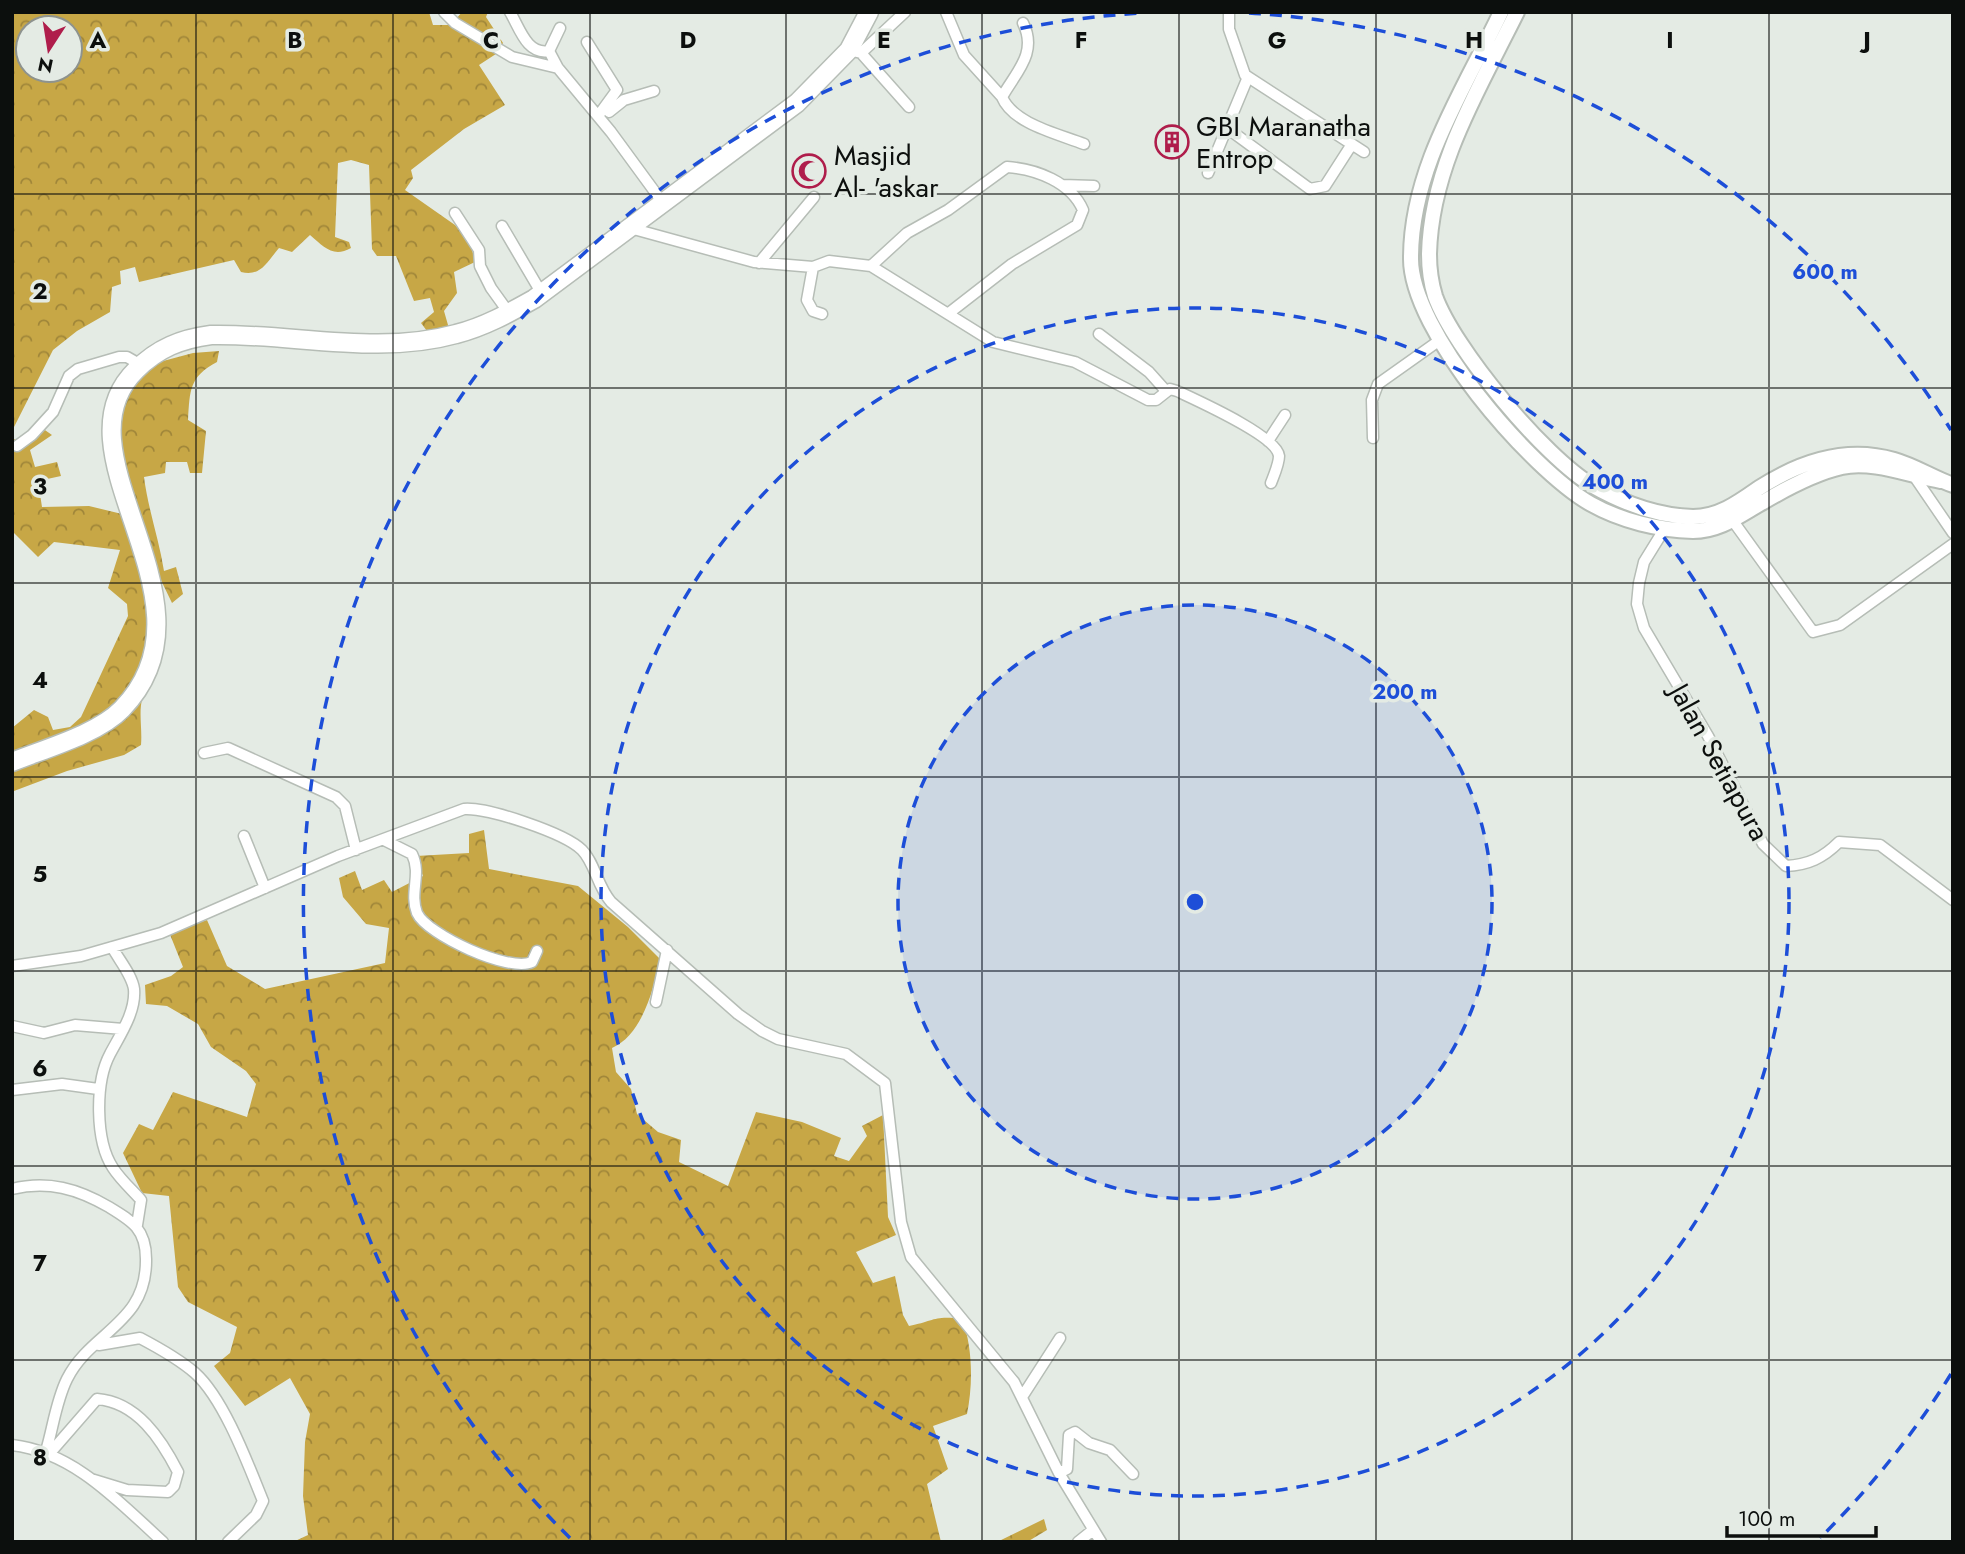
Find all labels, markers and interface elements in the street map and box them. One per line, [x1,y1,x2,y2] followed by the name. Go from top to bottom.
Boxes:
[14,14,84,84] north arrow
[89,23,107,57] text: A
[287,23,303,57] text: B
[483,23,499,57] text: C
[680,23,697,57] text: D
[877,23,891,57] text: E
[1075,23,1087,57] text: F
[1268,23,1286,57] text: G
[1465,23,1483,57] text: H
[1666,23,1674,57] text: I
[1859,23,1871,57] text: J
[35,50,56,80] text: N
[1196,106,1371,179] place label: GBI Maranatha Entrop
[1153,123,1191,161] building icon: GBI Maranatha Entrop
[834,135,939,208] place label: Masjid Al- 'askar
[790,152,828,190] mosque icon: Masjid Al- 'askar
[1792,257,1858,287] text: 600 m
[32,274,48,308] text: 2
[1582,467,1648,497] text: 400 m
[33,469,47,503] text: 3
[32,663,48,697] text: 4
[1657,673,1780,848] street label: Jalan Setiapura
[1372,677,1438,707] text: 200 m
[33,857,47,891] text: 5
[1183,890,1207,914] centre of rings
[32,1051,48,1085] text: 6
[33,1246,47,1280] text: 7
[33,1440,47,1474] text: 8
[1727,1494,1876,1538] scale bar
[1738,1504,1795,1534] text: 100 m

